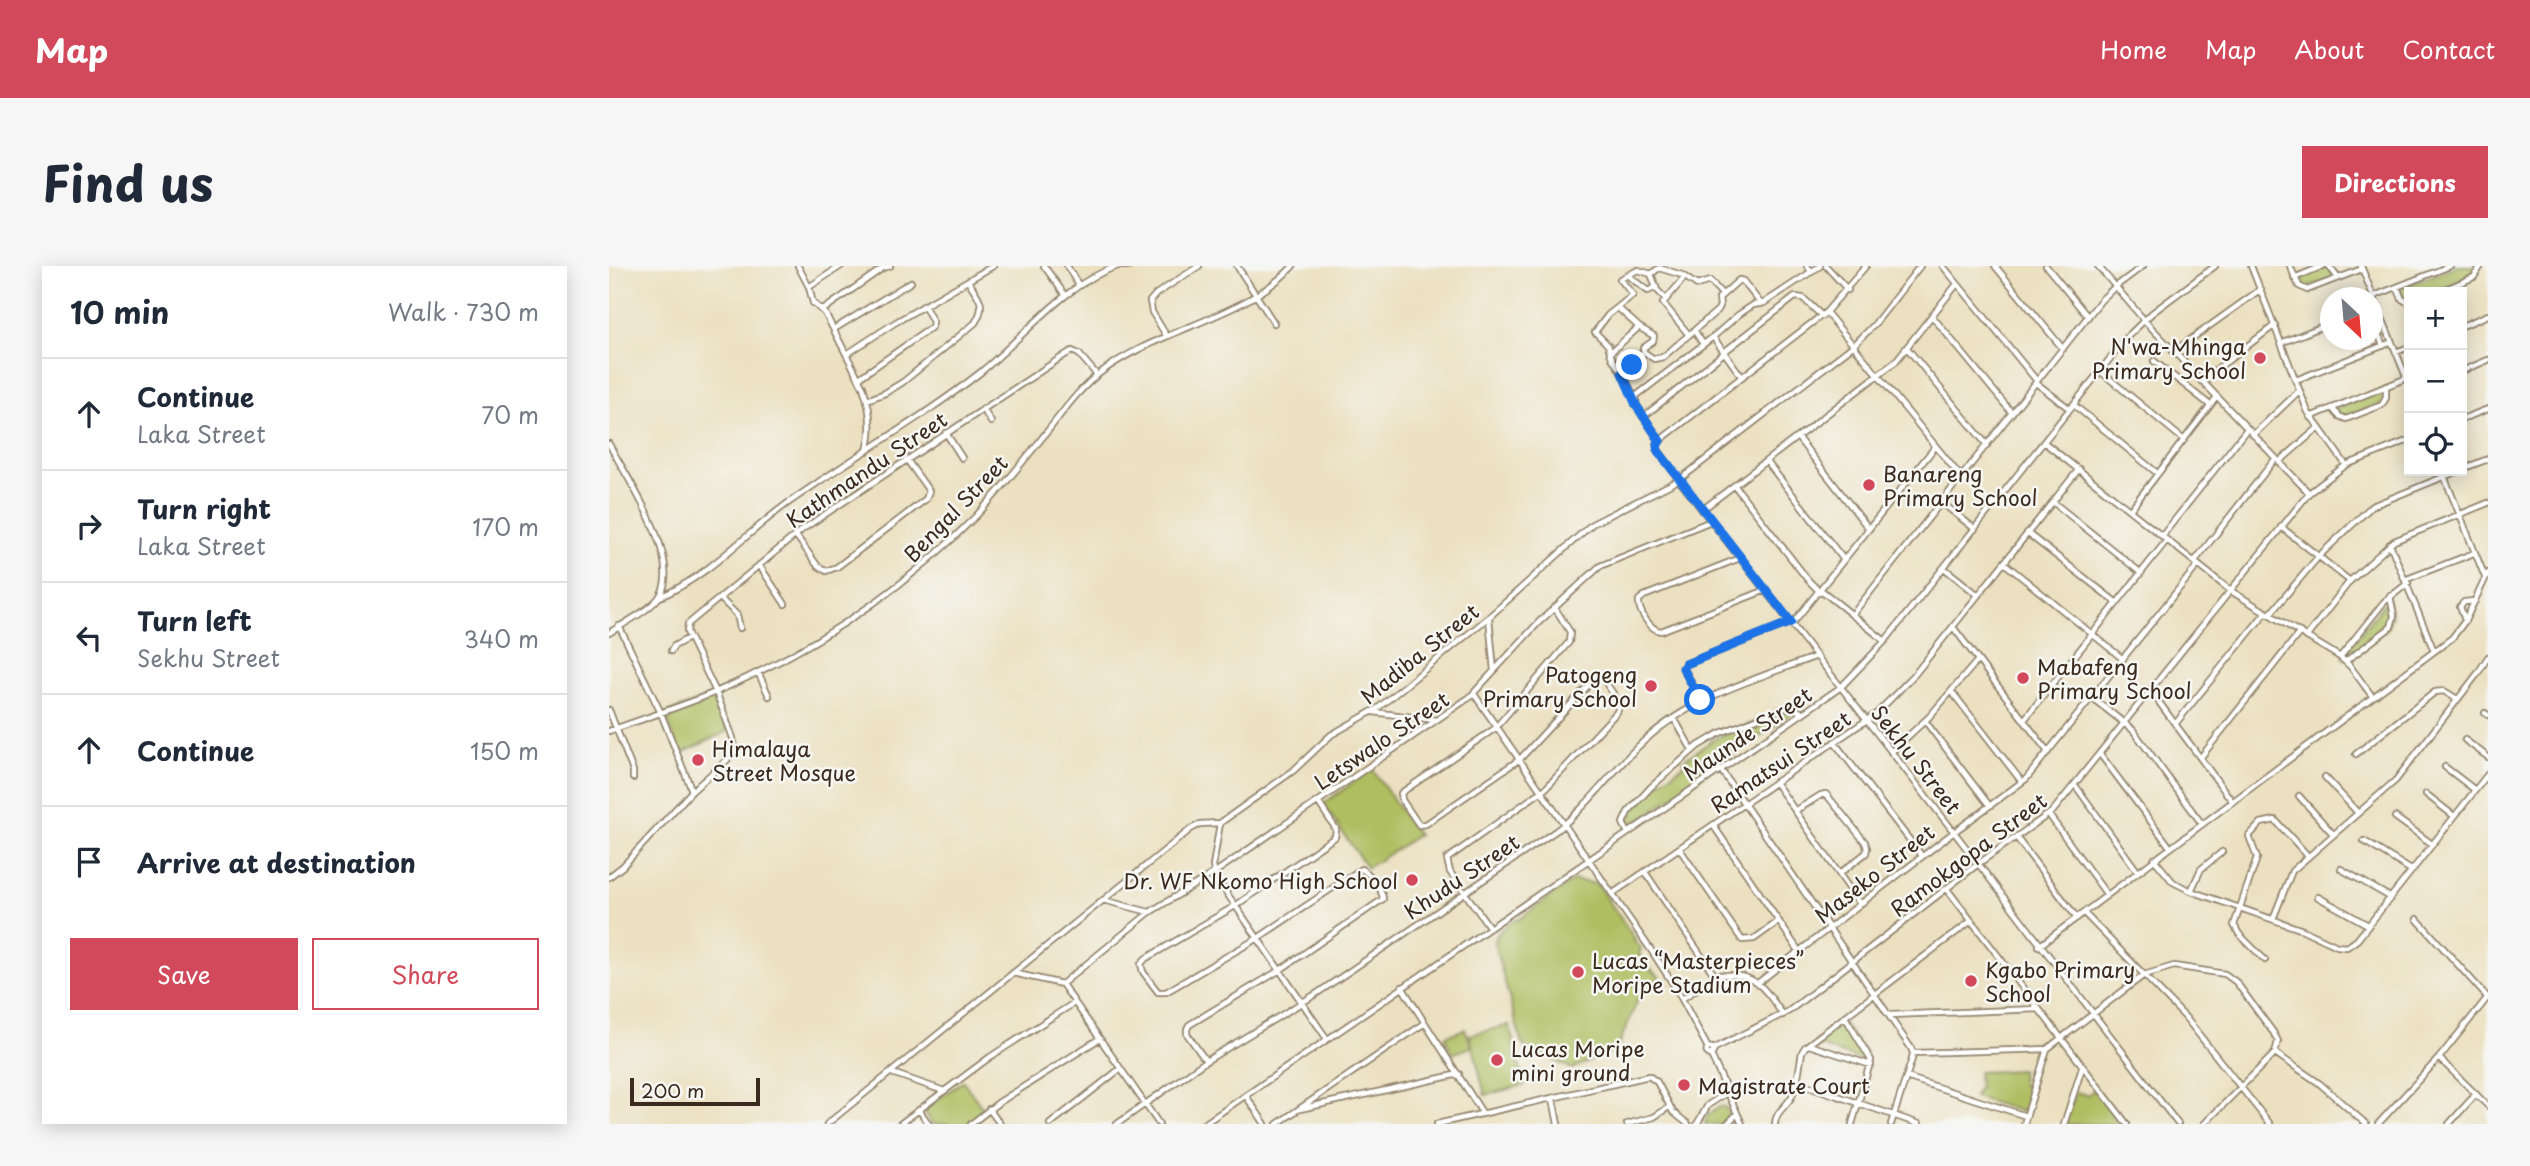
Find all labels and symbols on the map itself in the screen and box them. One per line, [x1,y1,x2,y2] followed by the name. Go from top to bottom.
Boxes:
[2320,287,2383,350] north arrow
[2091,330,2246,386] place label: N'wa-Mhinga Primary School
[1616,349,1647,380] route end
[2252,350,2268,366] marker: N'wa-Mhinga Primary School
[779,403,953,535] street label: Kathmandu Street
[895,447,1015,569] street label: Bengal Street
[1883,457,2038,513] place label: Banareng Primary School
[1861,477,1877,493] marker: Banareng Primary School
[1353,595,1485,711] street label: Madiba Street
[2037,650,2192,706] place label: Mabafeng Primary School
[1482,658,1637,714] place label: Patogeng Primary School
[2015,670,2031,686] marker: Mabafeng Primary School
[1643,678,1659,694] marker: Patogeng Primary School
[1676,678,1818,788] street label: Maunde Street
[1307,683,1455,797] street label: Letswalo Street
[1684,684,1715,715] route start
[1864,698,1970,820] street label: Sekhu Street
[1703,702,1857,820] street label: Ramatsui Street
[712,732,856,788] place label: Himalaya Street Mosque
[690,752,706,768] marker: Himalaya Street Mosque
[1883,784,2053,924] street label: Ramokgopa Street
[1807,816,1941,930] street label: Maseko Street
[1397,825,1525,927] street label: Khudu Street
[1124,864,1398,896] place label: Dr. WF Nkomo High School
[1404,872,1420,888] marker: Dr. WF Nkomo High School
[1592,944,1804,1000] place label: Lucas “Masterpieces” Moripe Stadium
[1985,953,2135,1009] place label: Kgabo Primary School
[1570,964,1586,980] marker: Lucas “Masterpieces” Moripe Stadium
[1963,973,1979,989] marker: Kgabo Primary School
[1511,1032,1645,1088] place label: Lucas Moripe mini ground
[1489,1052,1505,1068] marker: Lucas Moripe mini ground
[1698,1069,1870,1101] place label: Magistrate Court
[630,1075,759,1107] scale bar
[1676,1077,1692,1093] marker: Magistrate Court

